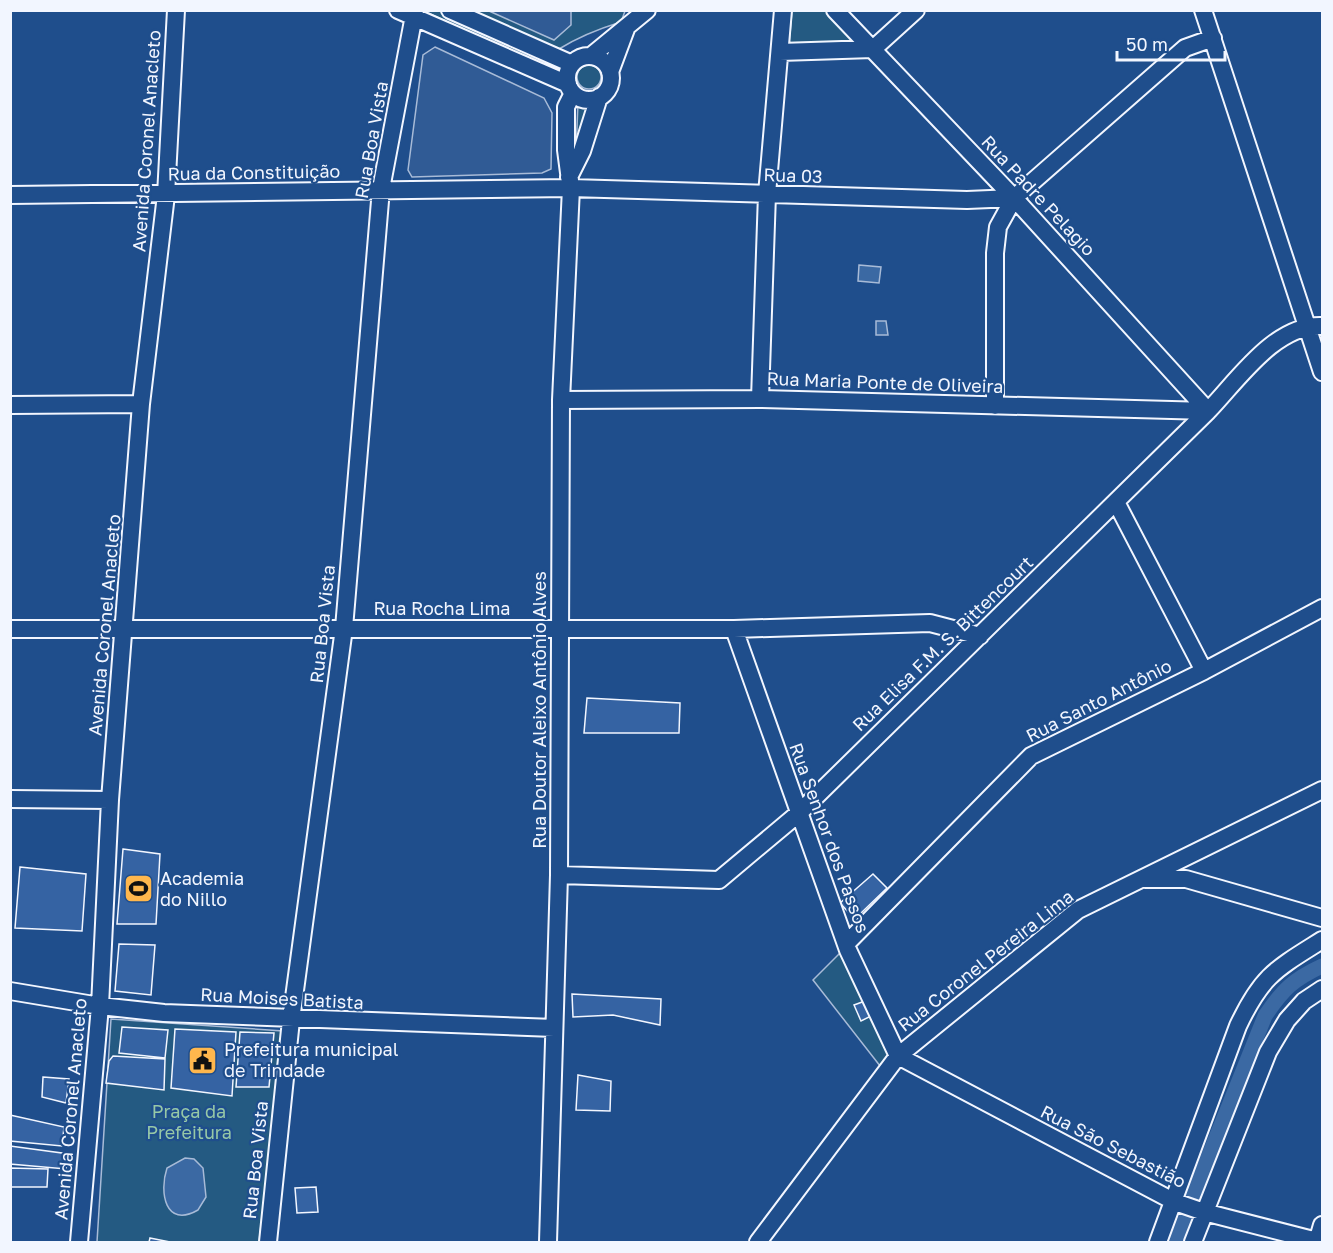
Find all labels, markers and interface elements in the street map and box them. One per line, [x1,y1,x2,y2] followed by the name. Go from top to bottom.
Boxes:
[1117,24,1225,62] scale bar
[127,29,165,253] street label: Avenida Coronel Anacleto
[1126,33,1168,55] text: 50 m
[350,79,392,200] street label: Rua Boa Vista
[977,130,1100,260] street label: Rua Padre Pelagio
[168,159,340,185] street label: Rua da Constituição
[763,163,823,187] street label: Rua 03
[766,367,1004,397] street label: Rua Maria Ponte de Oliveira
[83,513,125,737] street label: Avenida Coronel Anacleto
[847,551,1037,735] street label: Rua Elisa F.M. S. Bittencourt
[305,564,339,684] street label: Rua Boa Vista
[528,571,550,849] street label: Rua Doutor Aleixo Antônio Alves
[373,597,511,619] street label: Rua Rocha Lima
[1022,654,1175,746] street label: Rua Santo Antônio
[785,739,875,936] street label: Rua Senhor dos Passos
[160,867,244,910] place label: Academia do Nillo
[123,873,155,905] sports icon: Academia do Nillo
[893,885,1078,1036] street label: Rua Coronel Pereira Lima
[200,983,364,1013] street label: Rua Moises Batista
[49,997,91,1221] street label: Avenida Coronel Anacleto
[224,1038,399,1081] place label: Prefeitura municipal de Trindade
[187,1044,219,1076] public building icon: Prefeitura municipal de Trindade
[146,1100,232,1143] park label: Praça da Prefeitura
[238,1100,272,1220] street label: Rua Boa Vista
[1037,1100,1190,1192] street label: Rua São Sebastião

